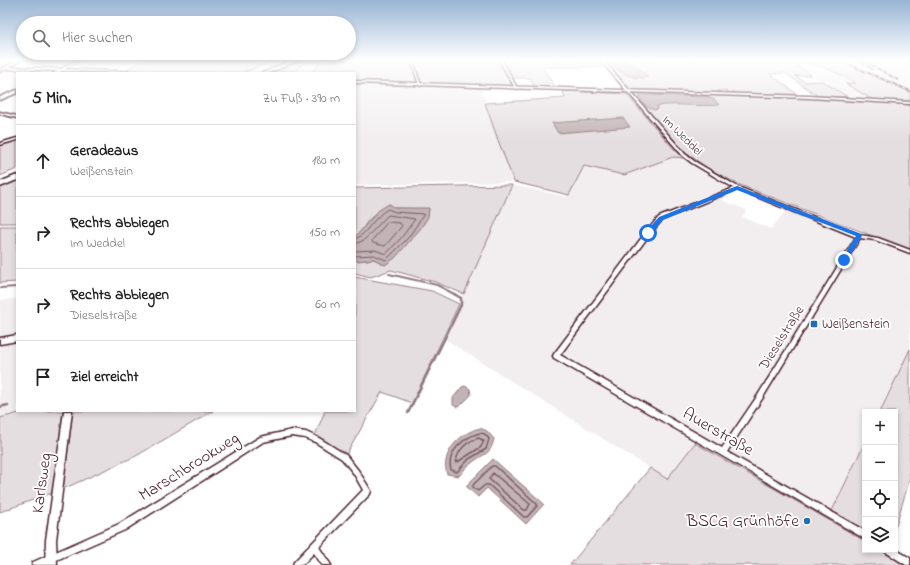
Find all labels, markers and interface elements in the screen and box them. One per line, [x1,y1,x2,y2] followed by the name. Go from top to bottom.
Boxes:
[16,16,356,60] search box
[30,27,52,49] icon: search
[62,27,133,49] text: Hier suchen
[32,86,71,111] text: 5 Min.
[263,89,340,108] text: Zu Fuß · 390 m
[658,112,706,160] street label: Im Weddel
[70,140,138,162] text: Geradeaus
[32,150,54,172] icon: ahead
[312,151,340,170] text: 180 m
[70,162,133,181] text: Weißenstein
[70,212,169,234] text: Rechts abbiegen
[32,222,54,244] icon: right
[309,223,340,242] text: 150 m
[639,224,657,242] route start
[70,234,125,253] text: Im Weddel
[835,251,853,269] route end
[70,284,169,306] text: Rechts abbiegen
[32,294,54,316] icon: right
[315,295,340,314] text: 60 m
[753,301,810,375] street label: Dieselstraße
[70,306,137,325] text: Dieselstraße
[822,314,890,335] place label: Weißenstein
[809,319,819,329] marker: Weißenstein
[32,366,54,388] icon: arrive
[70,366,138,388] text: Ziel erreicht
[678,402,759,463] street label: Auerstraße
[862,409,898,553] map controls
[862,409,898,445] button: +
[134,426,245,510] street label: Marschbrookweg
[862,445,898,481] button: −
[25,451,61,515] street label: Karlsweg
[862,481,898,517] button: locate
[686,509,799,534] place label: BSCG Grünhöfe
[802,516,812,526] marker: BSCG Grünhöfe
[862,517,898,553] button: layers

